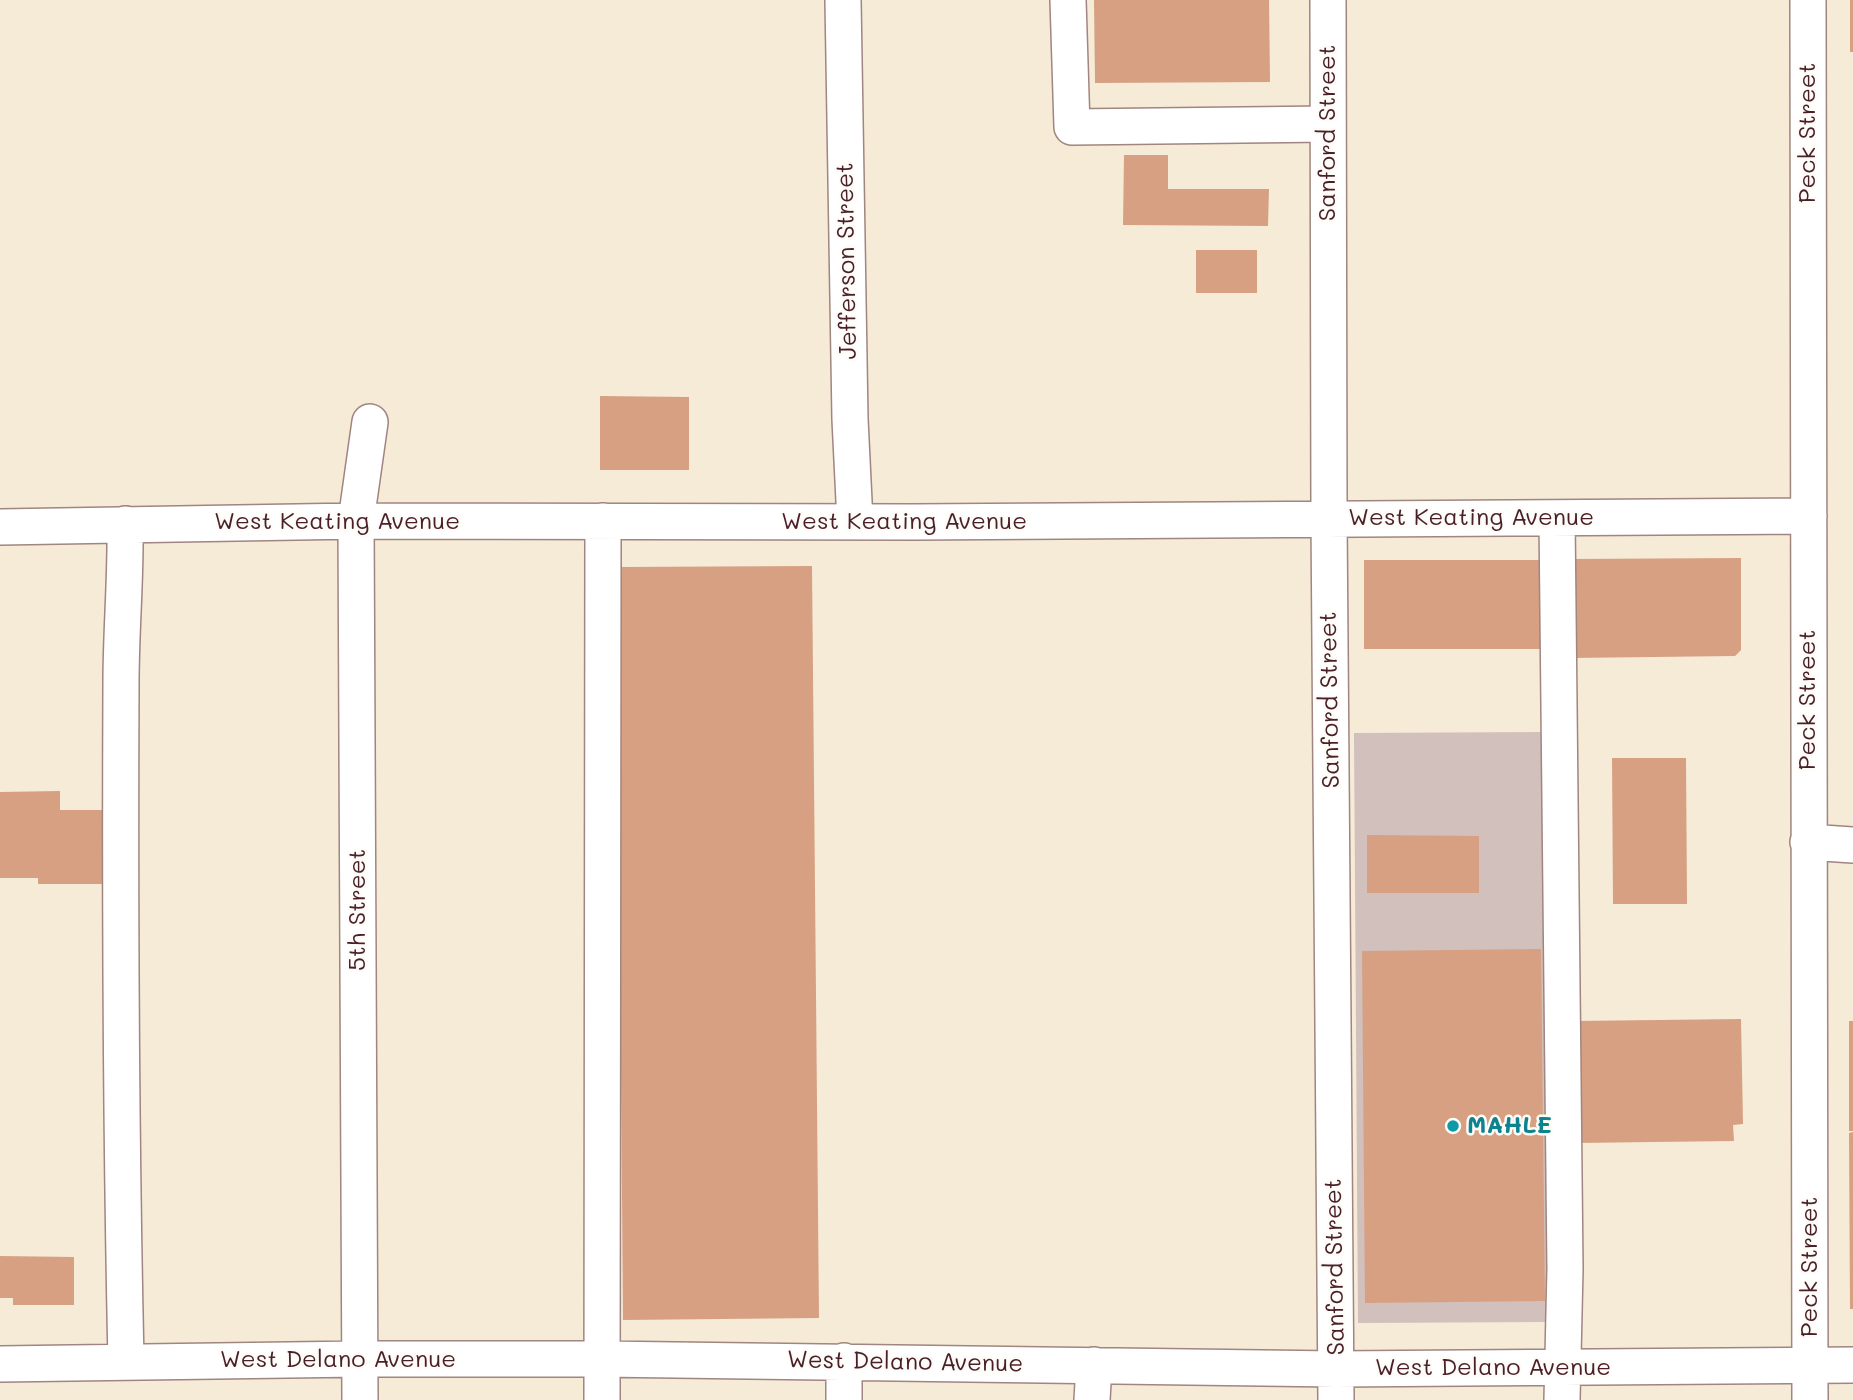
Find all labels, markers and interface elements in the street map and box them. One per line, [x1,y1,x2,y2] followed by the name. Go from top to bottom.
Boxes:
[1314,45,1342,221] street label: Sanford Street
[1794,63,1822,203] street label: Peck Street
[831,162,863,360] street label: Jefferson Street
[1348,504,1594,532] street label: West Keating Avenue
[214,508,460,536] street label: West Keating Avenue
[781,508,1027,536] street label: West Keating Avenue
[1314,611,1346,789] street label: Sanford Street
[1794,630,1822,770] street label: Peck Street
[344,849,372,971] street label: 5th Street
[1467,1112,1552,1140] place label: MAHLE
[1445,1118,1461,1134] marker: MAHLE
[1319,1178,1351,1356] street label: Sanford Street
[1796,1197,1824,1337] street label: Peck Street
[220,1346,456,1374] street label: West Delano Avenue
[787,1346,1023,1378] street label: West Delano Avenue
[1375,1354,1611,1382] street label: West Delano Avenue

